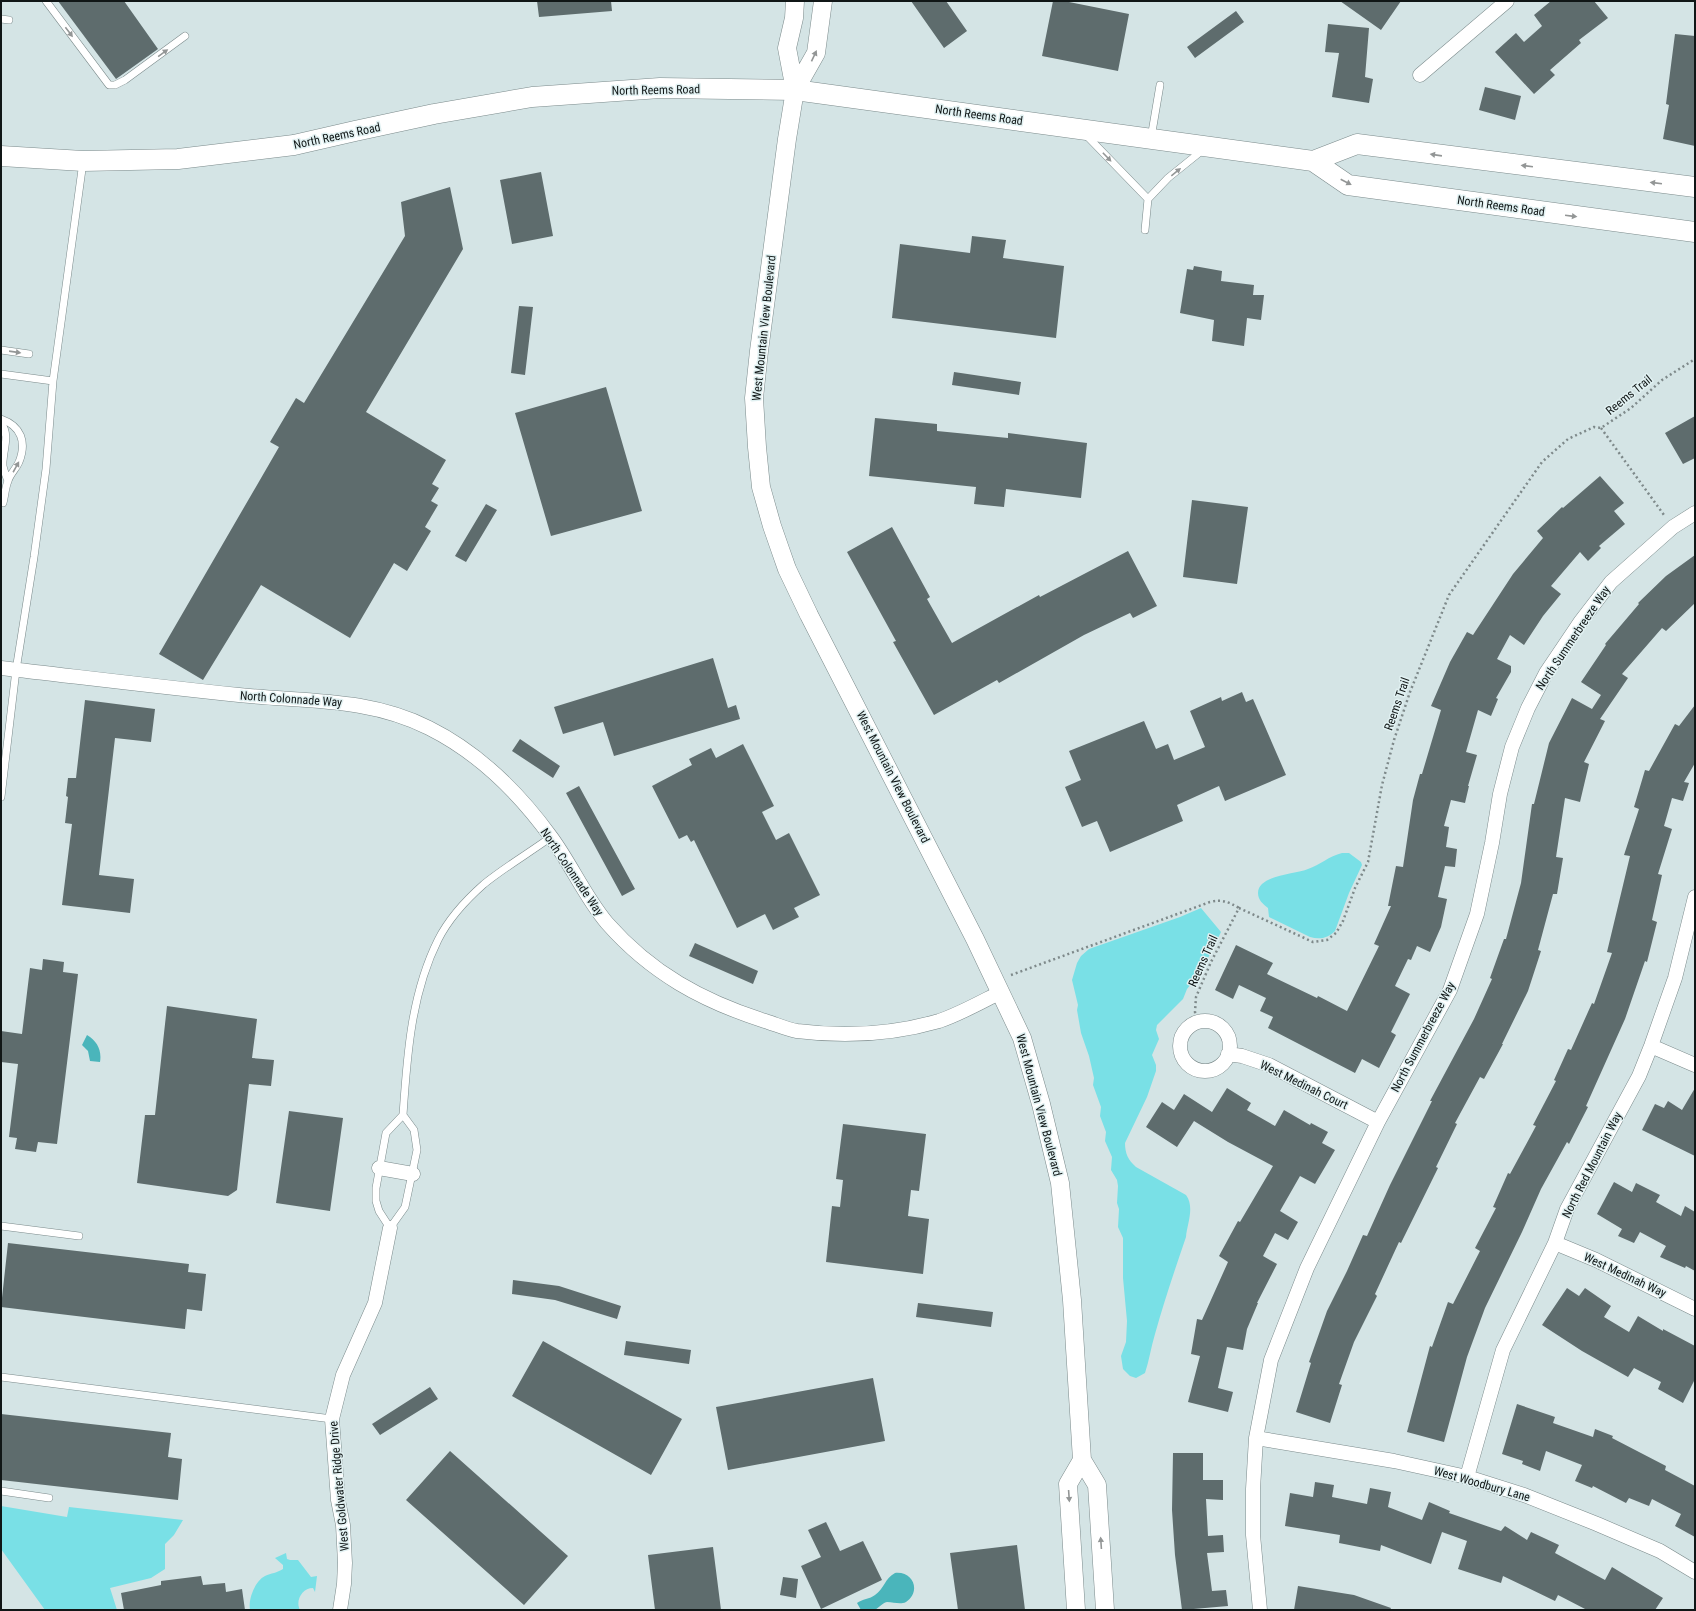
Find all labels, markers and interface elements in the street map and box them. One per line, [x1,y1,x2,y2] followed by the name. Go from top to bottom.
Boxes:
[65,27,73,38] one-way arrow
[158,49,168,57] one-way arrow
[811,50,817,62] one-way arrow
[612,82,700,98] street label: North Reems Road
[934,102,1024,128] street label: North Reems Road
[292,120,382,152] street label: North Reems Road
[1430,151,1442,158] one-way arrow
[1102,152,1112,162] one-way arrow
[1521,163,1533,170] one-way arrow
[1170,168,1181,177] one-way arrow
[1340,179,1352,185] one-way arrow
[1650,179,1662,186] one-way arrow
[1456,193,1546,219] street label: North Reems Road
[1565,213,1577,219] one-way arrow
[749,254,779,401] street label: West Mountain View Boulevard
[9,349,21,355] one-way arrow
[1603,372,1655,418] street label: Reems Trail
[13,461,20,473] one-way arrow
[1533,583,1613,693] street label: North Summerbreeze Way
[1381,676,1413,732] street label: Reems Trail
[239,688,343,710] street label: North Colonnade Way
[854,709,932,845] street label: West Mountain View Boulevard
[538,826,606,918] street label: North Colonnade Way
[1185,933,1221,989] street label: Reems Trail
[1388,980,1458,1094] street label: North Summerbreeze Way
[1013,1033,1065,1178] street label: West Mountain View Boulevard
[1258,1058,1351,1113] street label: West Medinah Court
[1559,1110,1625,1220] street label: North Red Mountain Way
[1581,1250,1669,1300] street label: West Medinah Way
[326,1420,352,1552] street label: West Goldwater Ridge Drive
[1432,1464,1532,1505] street label: West Woodbury Lane
[1066,1490,1072,1503] one-way arrow
[1097,1537,1104,1549] one-way arrow

